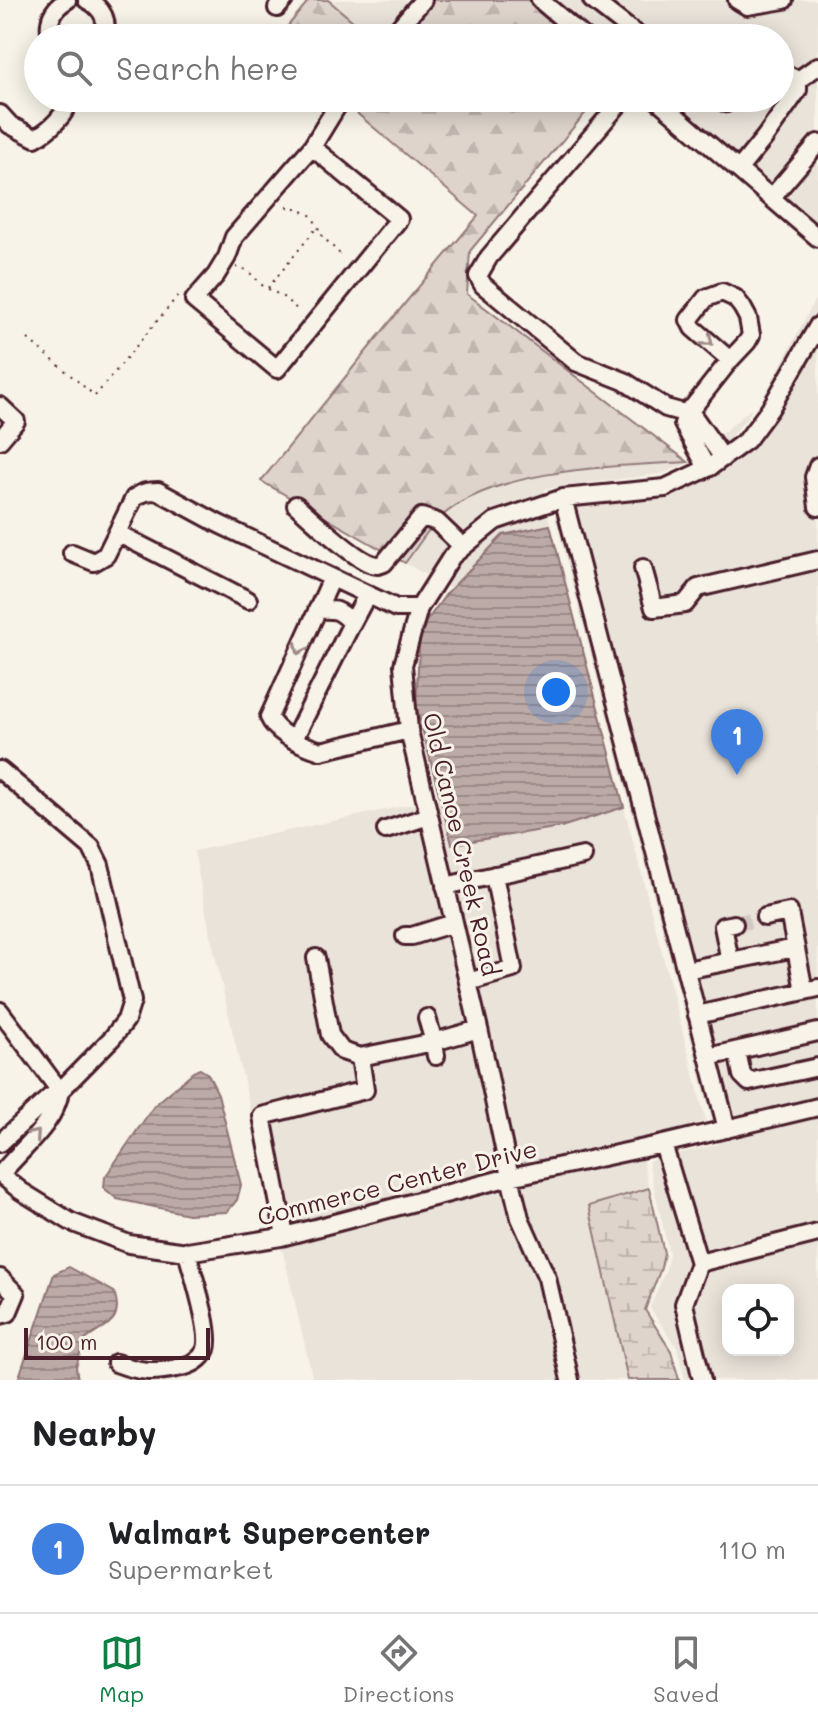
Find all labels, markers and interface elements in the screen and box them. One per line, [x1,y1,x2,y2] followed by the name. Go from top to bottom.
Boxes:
[24,24,794,112] search box
[52,46,96,90] icon: search
[116,48,299,88] text: Search here
[699,331,714,346] one-way arrow
[294,641,310,655] one-way arrow
[536,672,576,712] your location
[417,709,507,979] street label: Old Canoe Creek Road
[711,709,763,775] pin: 1
[25,1130,39,1145] one-way arrow
[254,1132,540,1232] street label: Commerce Center Drive
[722,1284,794,1356] map controls
[722,1284,794,1356] button: locate
[24,1324,210,1360] scale bar
[36,1327,98,1356] text: 100 m
[32,1410,157,1455] text: Nearby
[108,1512,430,1552] text: Walmart Supercenter
[52,1532,64,1566] text: 1
[718,1532,786,1566] text: 110 m
[108,1552,273,1586] text: Supermarket
[99,1631,144,1708] tab: Map
[343,1631,455,1708] tab: Directions
[653,1631,719,1708] tab: Saved

